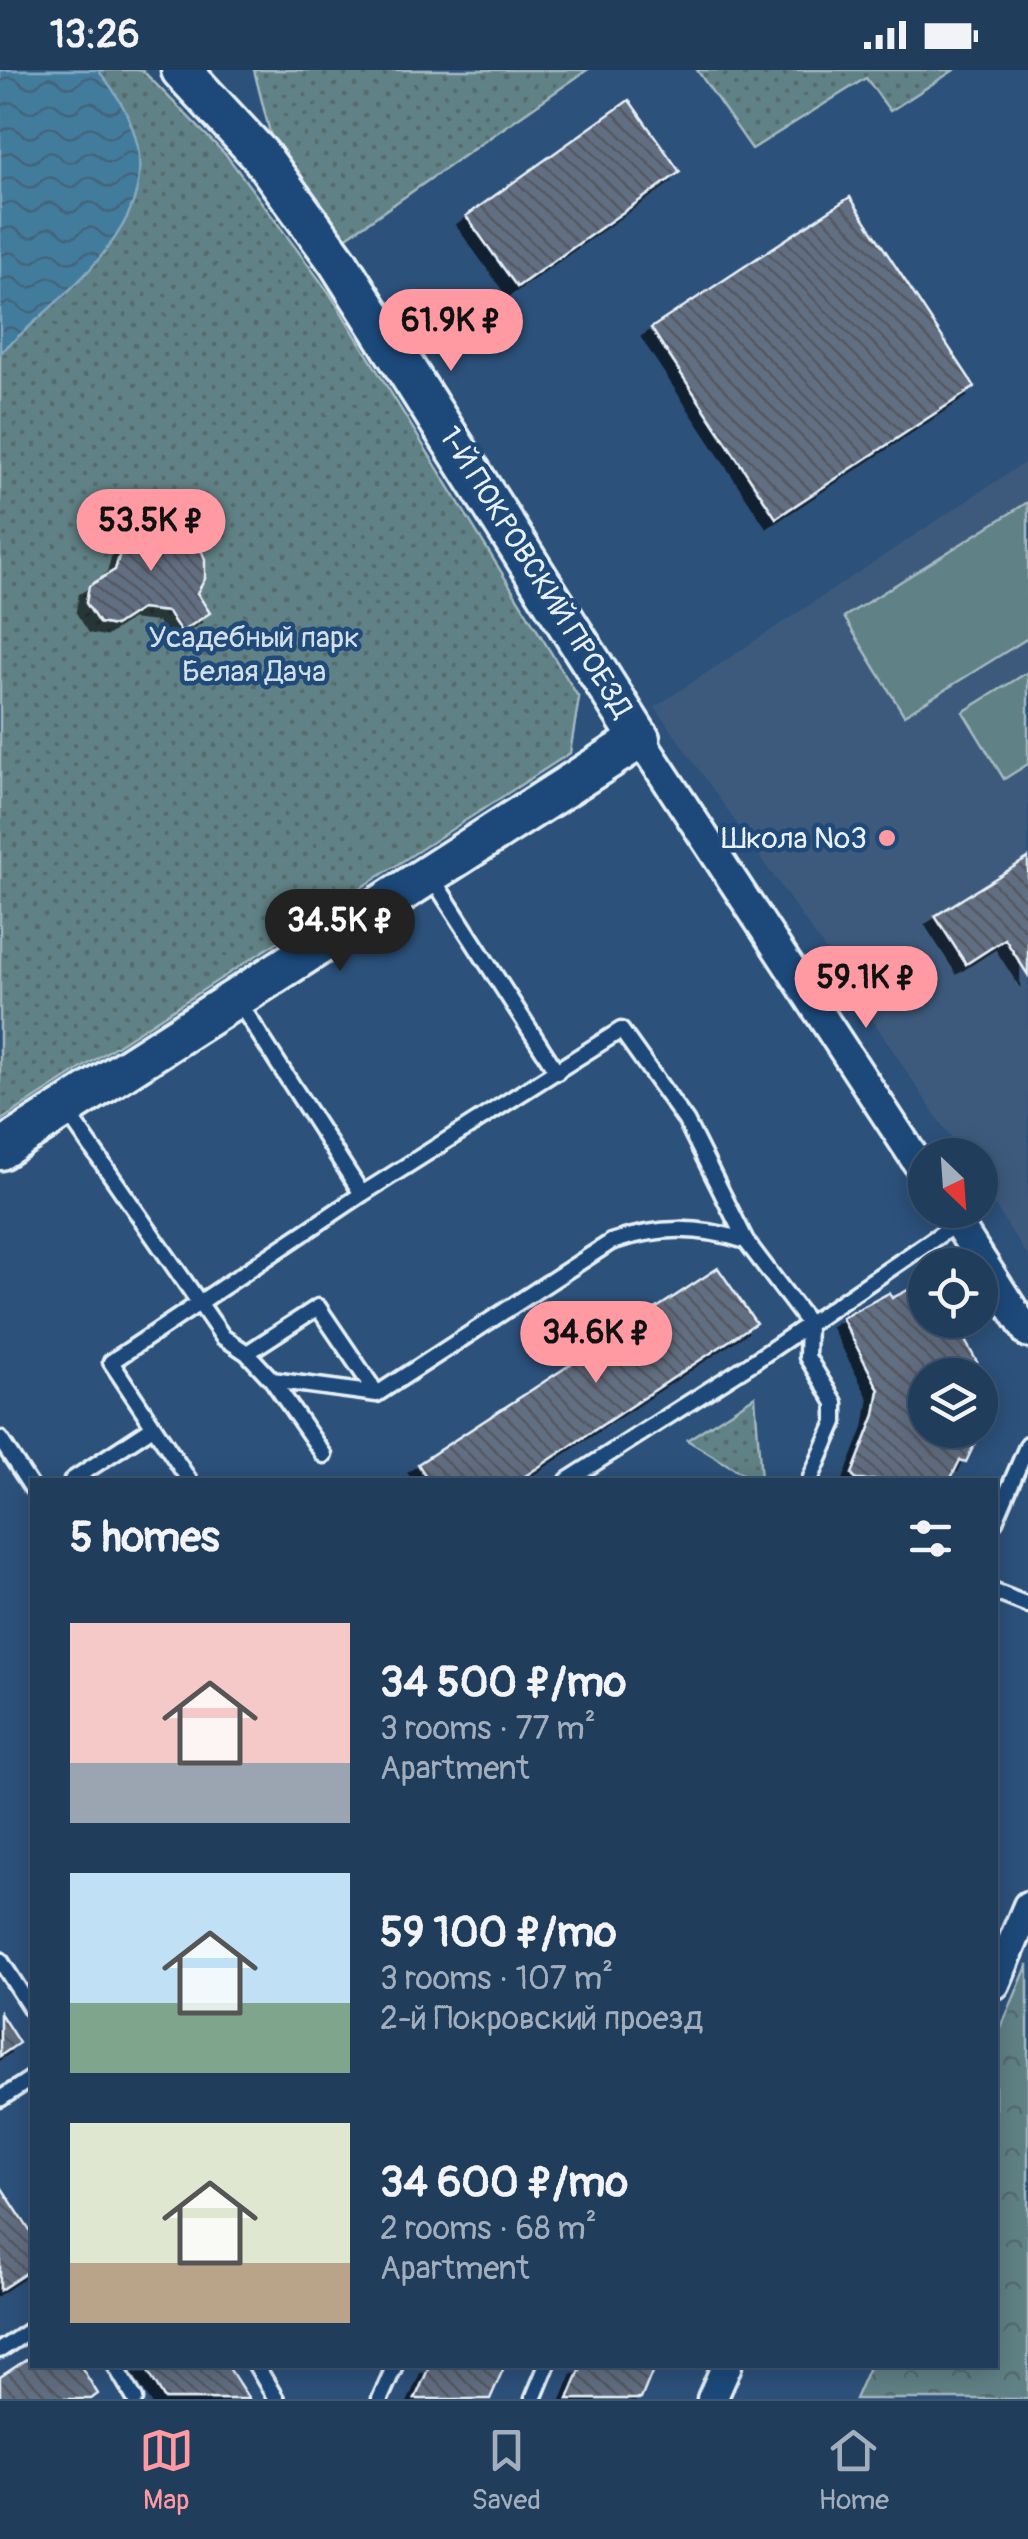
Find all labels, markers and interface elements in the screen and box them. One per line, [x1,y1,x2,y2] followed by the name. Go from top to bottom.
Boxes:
[50,11,140,59] text: 13:26
[359,289,543,374] pin: 61.9K ₽
[401,301,501,341] text: 61.9K ₽
[431,420,641,725] street label: 1-Й ПОКРОВСКИЙ ПРОЕЗД
[59,489,243,574] pin: 53.5K ₽
[99,501,204,541] text: 53.5K ₽
[148,619,360,690] park label: Усадебный парк Белая Дача
[722,820,867,857] place label: Школа №3
[876,827,898,849] marker: Школа №3
[248,889,432,974] pin: 34.5K ₽
[287,901,393,941] text: 34.5K ₽
[774,946,958,1031] pin: 59.1K ₽
[817,958,915,998] text: 59.1K ₽
[908,1138,998,1228] north arrow
[908,1138,998,1448] map controls
[908,1248,998,1338] button: locate
[504,1301,688,1386] pin: 34.6K ₽
[542,1313,650,1353] text: 34.6K ₽
[908,1358,998,1448] button: layers
[903,1511,958,1566] icon: filters
[70,1512,220,1564] text: 5 homes
[380,1657,626,1709] text: 34 500 ₽/mo
[150,1663,270,1783] icon: home
[380,1709,596,1749] text: 3 rooms · 77 m²
[380,1749,529,1789] text: Apartment
[380,1907,617,1959] text: 59 100 ₽/mo
[150,1913,270,2033] icon: home
[380,1959,613,1999] text: 3 rooms · 107 m²
[380,1999,703,2039] text: 2-й Покровский проезд
[380,2157,628,2209] text: 34 600 ₽/mo
[150,2163,270,2283] icon: home
[380,2209,597,2249] text: 2 rooms · 68 m²
[380,2249,529,2289] text: Apartment
[139,2423,194,2518] tab: Map
[471,2423,541,2518] tab: Saved
[819,2423,889,2518] tab: Home

